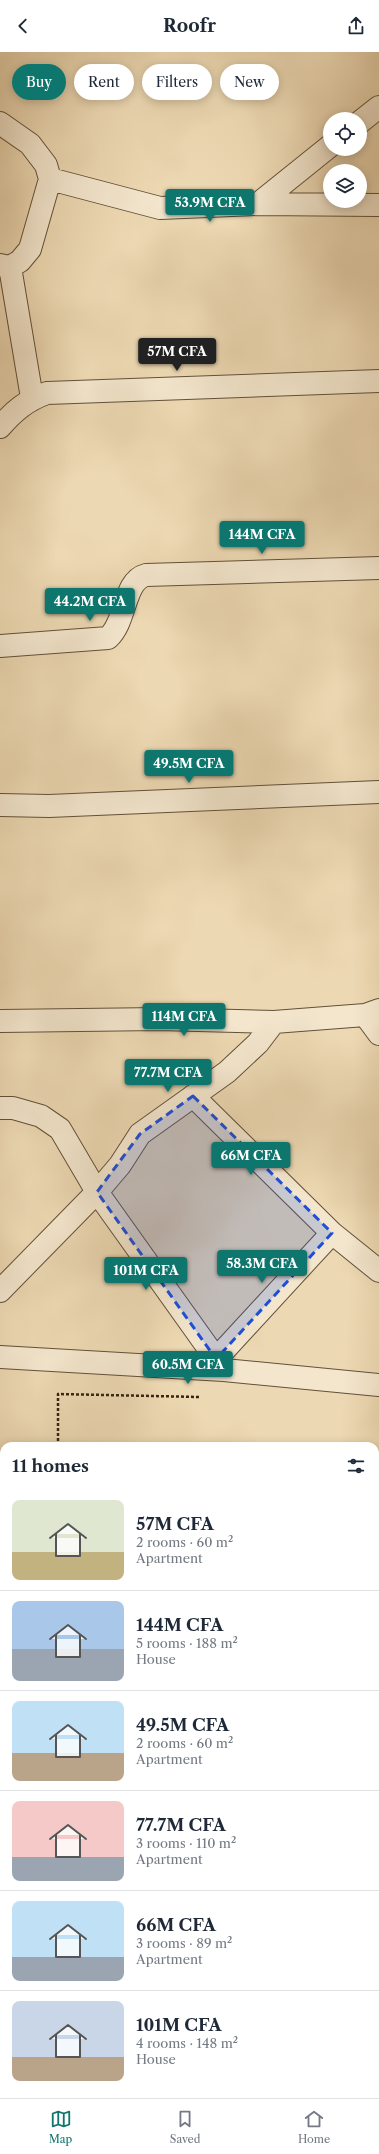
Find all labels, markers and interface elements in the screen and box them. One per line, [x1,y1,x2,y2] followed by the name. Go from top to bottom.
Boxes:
[12,15,34,37] icon: back
[163,15,216,37] text: Roofr
[345,15,367,37] icon: share
[12,64,66,100] chip: Buy
[74,64,134,100] chip: Rent
[142,64,212,100] chip: Filters
[220,64,279,100] chip: New
[323,112,367,208] map controls
[323,112,367,156] button: locate
[323,164,367,208] button: layers
[164,189,256,223] pin: 53.9M CFA
[174,194,246,210] text: 53.9M CFA
[140,338,214,372] pin: 57M CFA
[147,343,207,359] text: 57M CFA
[221,521,303,555] pin: 144M CFA
[229,526,295,542] text: 144M CFA
[44,588,136,622] pin: 44.2M CFA
[54,593,126,609] text: 44.2M CFA
[143,750,235,784] pin: 49.5M CFA
[153,755,225,771] text: 49.5M CFA
[143,1003,225,1037] pin: 114M CFA
[151,1008,217,1024] text: 114M CFA
[122,1059,214,1093] pin: 77.7M CFA
[134,1064,202,1080] text: 77.7M CFA
[214,1142,288,1176] pin: 66M CFA
[220,1147,282,1163] text: 66M CFA
[216,1250,308,1284] pin: 58.3M CFA
[226,1255,298,1271] text: 58.3M CFA
[105,1257,187,1291] pin: 101M CFA
[113,1262,179,1278] text: 101M CFA
[142,1351,234,1385] pin: 60.5M CFA
[152,1356,224,1372] text: 60.5M CFA
[345,1455,367,1477] icon: filters
[12,1456,89,1476] text: 11 homes
[136,1514,214,1534] text: 57M CFA
[44,1516,92,1564] icon: home
[136,1534,233,1550] text: 2 rooms · 60 m²
[136,1550,203,1566] text: Apartment
[136,1615,223,1635] text: 144M CFA
[44,1617,92,1665] icon: home
[136,1635,238,1651] text: 5 rooms · 188 m²
[136,1651,176,1667] text: House
[136,1715,229,1735] text: 49.5M CFA
[44,1717,92,1765] icon: home
[136,1735,233,1751] text: 2 rooms · 60 m²
[136,1751,203,1767] text: Apartment
[136,1815,226,1835] text: 77.7M CFA
[44,1817,92,1865] icon: home
[136,1835,236,1851] text: 3 rooms · 110 m²
[136,1851,203,1867] text: Apartment
[136,1915,216,1935] text: 66M CFA
[44,1917,92,1965] icon: home
[136,1935,232,1951] text: 3 rooms · 89 m²
[136,1951,203,1967] text: Apartment
[136,2015,222,2035] text: 101M CFA
[44,2017,92,2065] icon: home
[136,2035,238,2051] text: 4 rooms · 148 m²
[136,2051,176,2067] text: House
[49,2108,72,2146] tab: Map
[170,2108,200,2146] tab: Saved
[298,2108,330,2146] tab: Home

